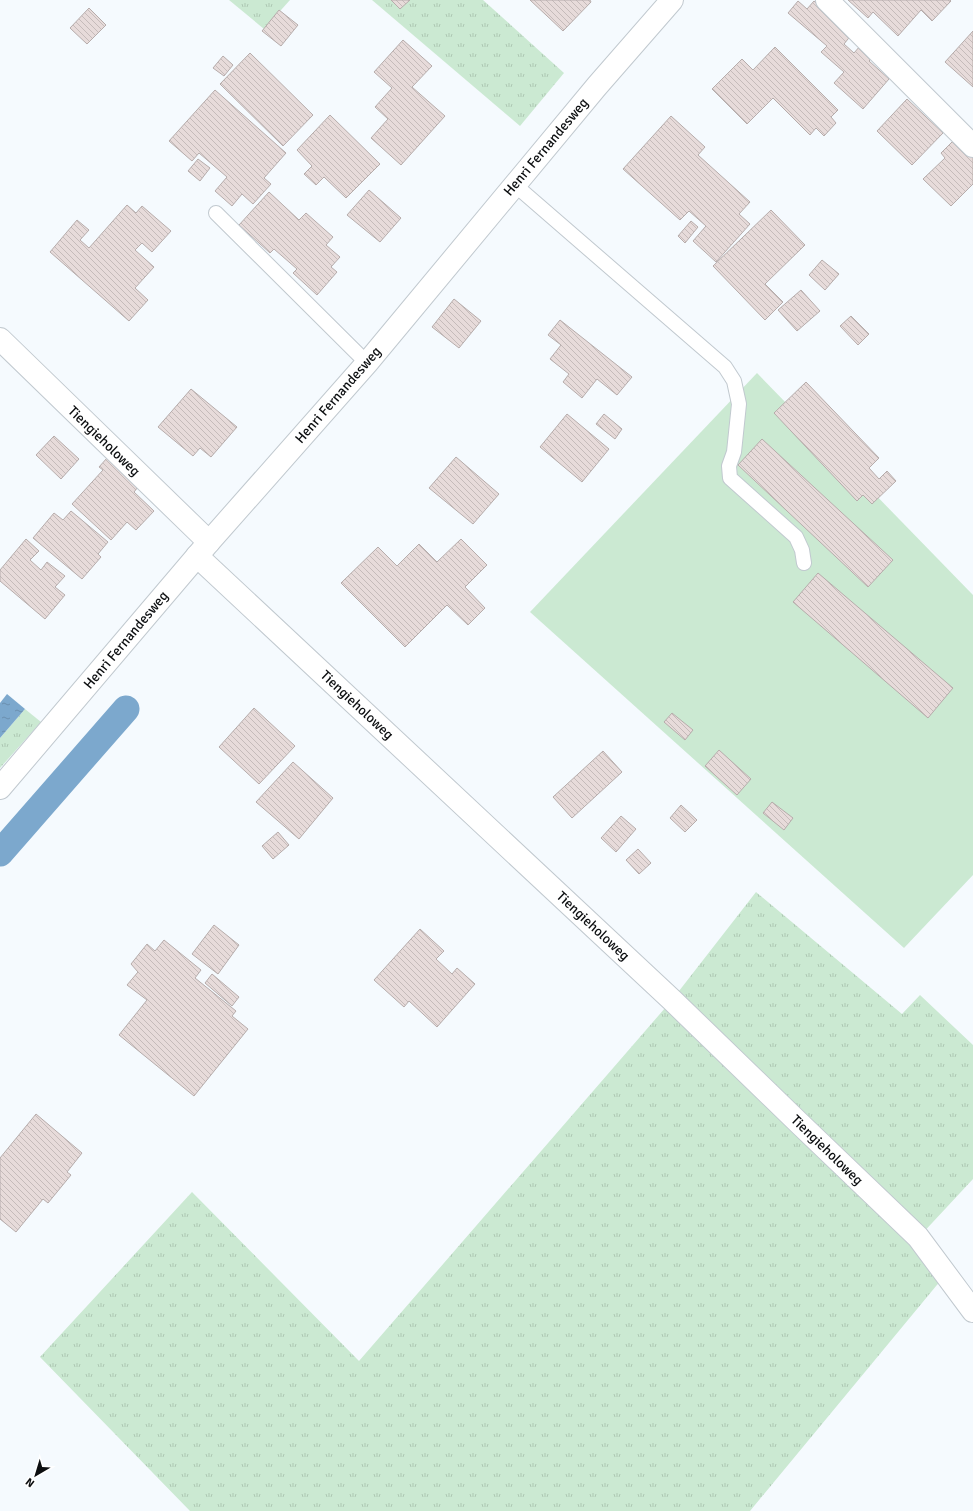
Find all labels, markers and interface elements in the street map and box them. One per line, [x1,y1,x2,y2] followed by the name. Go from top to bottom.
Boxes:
[500,95,592,199] street label: Henri Fernandesweg
[291,343,385,447] street label: Henri Fernandesweg
[64,402,144,480] street label: Tiengieholoweg
[80,588,172,692] street label: Henri Fernandesweg
[317,667,397,743] street label: Tiengieholoweg
[553,888,633,964] street label: Tiengieholoweg
[787,1111,867,1189] street label: Tiengieholoweg
[16,1455,56,1495] north arrow
[23,1475,37,1490] text: N

